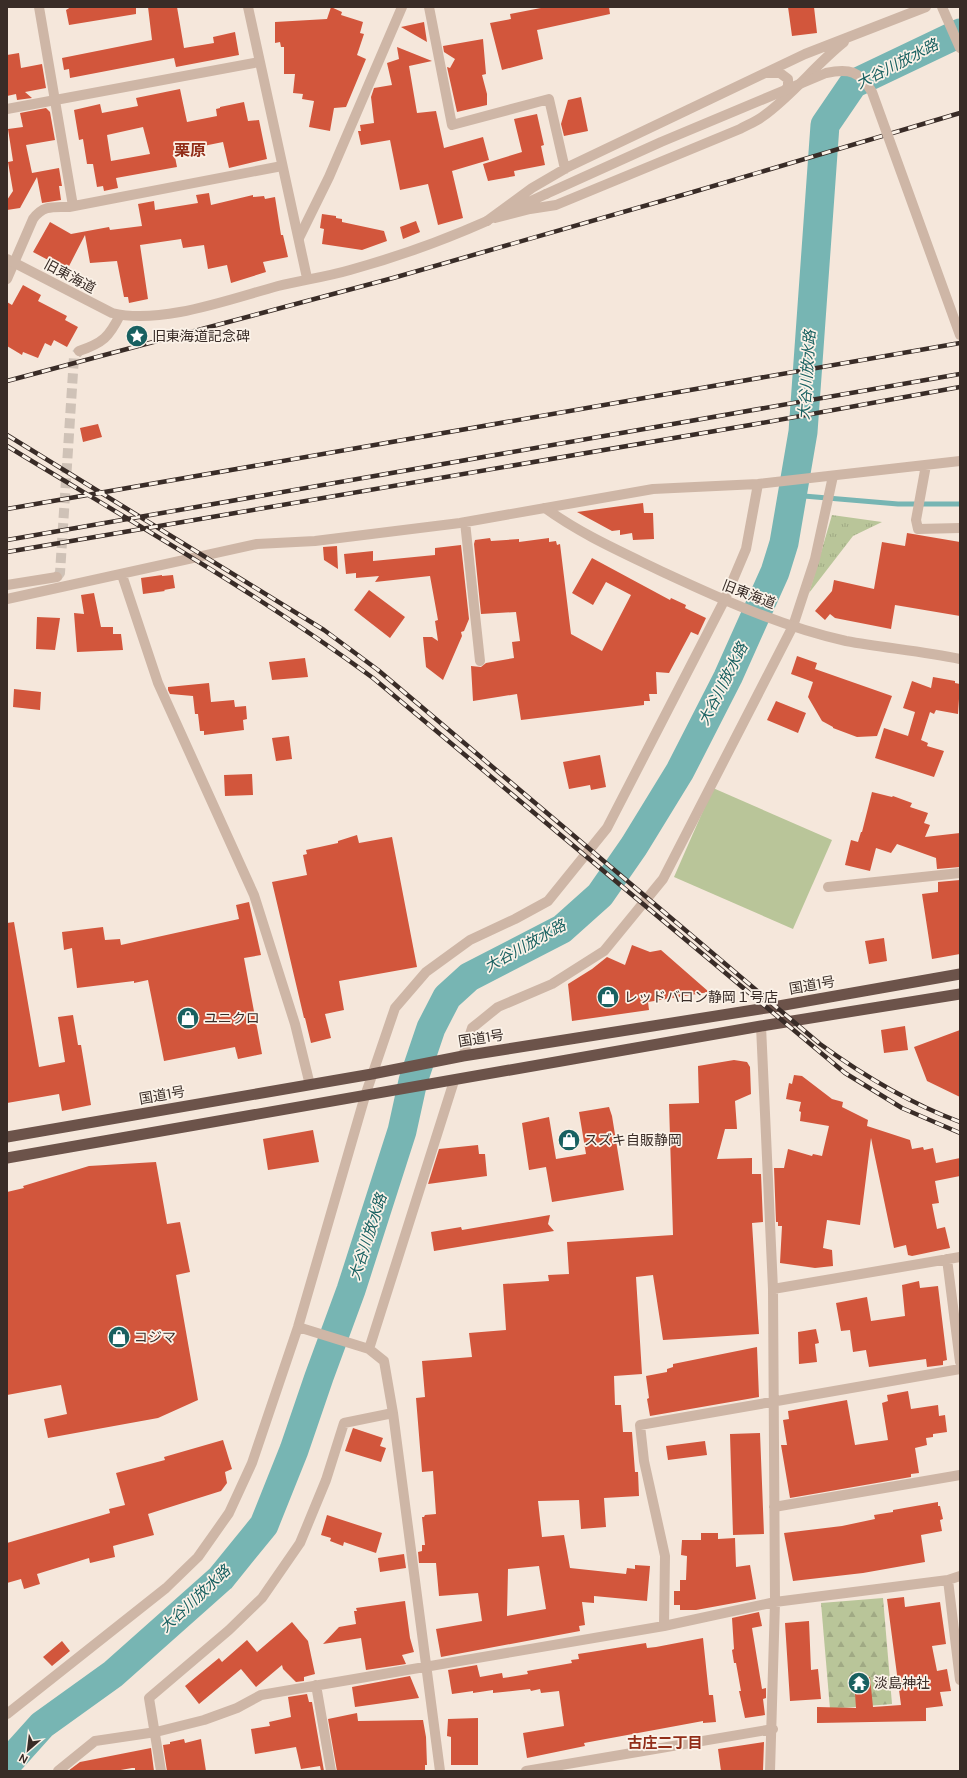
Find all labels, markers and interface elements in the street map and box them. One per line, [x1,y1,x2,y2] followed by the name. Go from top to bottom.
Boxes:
[852,34,943,93] water label: 大谷川放水路
[174,140,206,161] district label: 栗原
[41,255,99,297] street label: 旧東海道
[124,323,150,349] place icon: 旧東海道記念碑
[152,327,250,345] place label: 旧東海道記念碑
[794,327,820,421] water label: 大谷川放水路
[720,576,778,612] street label: 旧東海道
[694,638,753,729] water label: 大谷川放水路
[481,914,571,977] water label: 大谷川放水路
[788,972,836,998] street label: 国道1号
[595,984,621,1010] shop icon: レッドバロン静岡１号店
[624,988,778,1006] place label: レッドバロン静岡１号店
[175,1005,201,1031] shop icon: ユニクロ
[204,1009,260,1027] place label: ユニクロ
[457,1025,505,1051] street label: 国道1号
[138,1082,186,1108] street label: 国道1号
[556,1127,582,1153] shop icon: スズキ自販静岡
[584,1131,682,1149] place label: スズキ自販静岡
[345,1189,392,1283] water label: 大谷川放水路
[106,1324,132,1350] shop icon: コジマ
[134,1328,176,1346] place label: コジマ
[155,1560,236,1637] water label: 大谷川放水路
[846,1670,872,1696] temple icon: 淡島神社
[874,1674,930,1692] place label: 淡島神社
[8,1730,48,1770] north arrow
[627,1733,703,1753] district label: 古庄二丁目
[16,1751,30,1767] text: N

